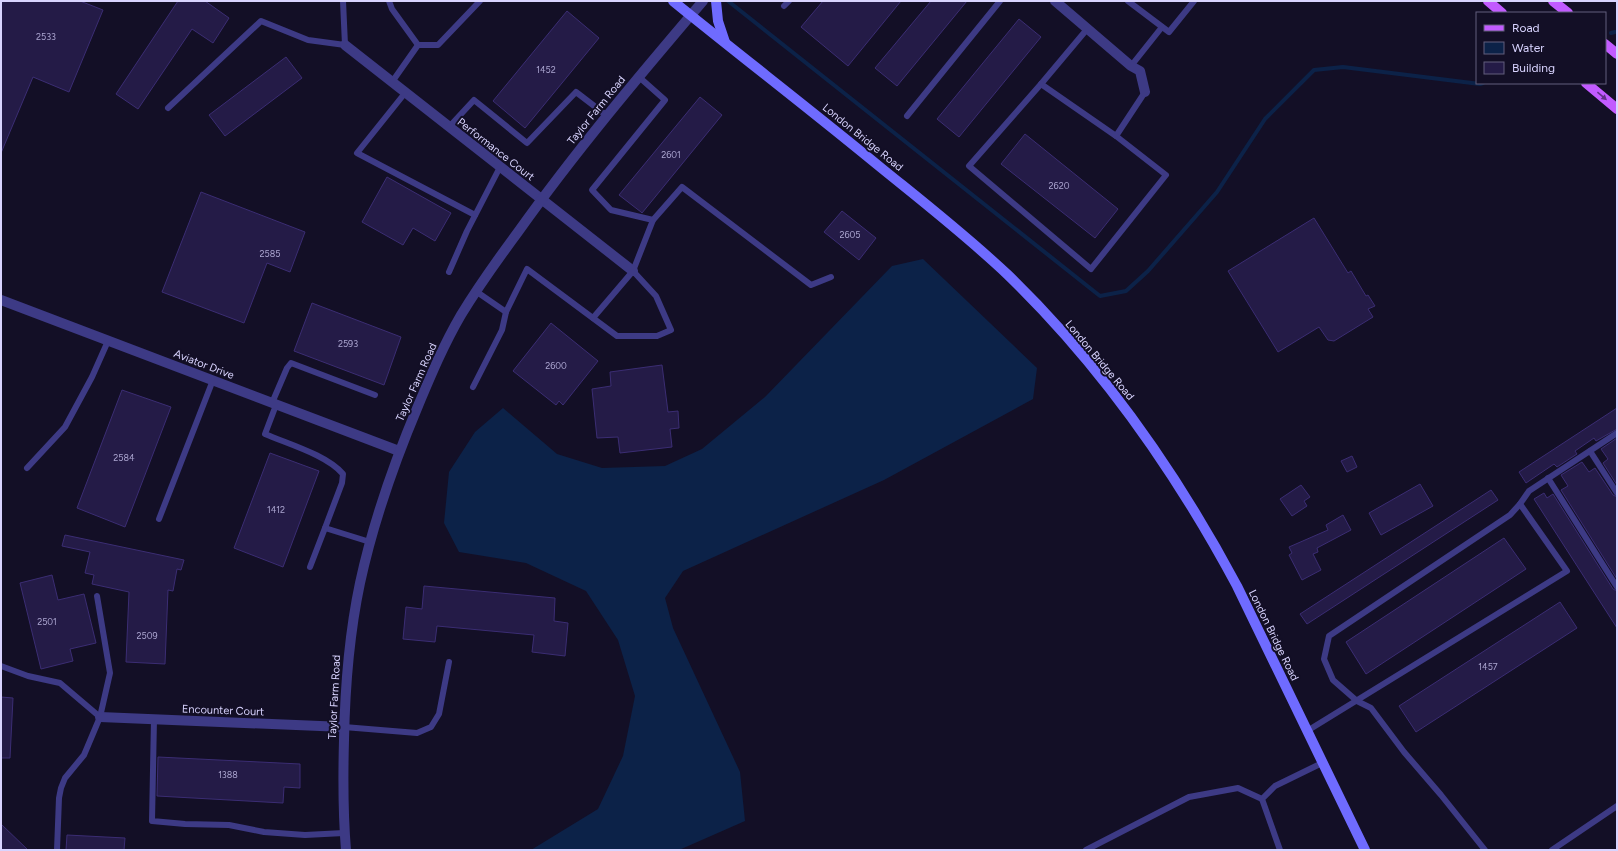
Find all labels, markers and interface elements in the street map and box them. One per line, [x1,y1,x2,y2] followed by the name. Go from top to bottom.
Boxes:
[1476,12,1606,84] legend
[1512,21,1540,35] text: Road
[36,31,56,42] house number: 2533
[1512,41,1544,55] text: Water
[1512,61,1555,75] text: Building
[536,64,556,75] house number: 1452
[565,73,628,147] street label: Taylor Farm Road
[1596,91,1607,100] one-way arrow
[820,101,906,174] street label: London Bridge Road
[455,115,537,184] street label: Performance Court
[661,149,681,160] house number: 2601
[1049,180,1070,191] house number: 2620
[839,229,861,240] house number: 2605
[260,248,280,259] house number: 2585
[1063,318,1137,403] street label: London Bridge Road
[338,338,358,349] house number: 2593
[393,341,440,423] street label: Taylor Farm Road
[172,347,236,382] street label: Aviator Drive
[545,360,567,371] house number: 2600
[113,452,135,463] house number: 2584
[267,504,285,515] house number: 1412
[1246,587,1301,683] street label: London Bridge Road
[37,616,57,627] house number: 2501
[136,630,158,641] house number: 2509
[326,654,343,740] street label: Taylor Farm Road
[1478,661,1498,672] house number: 1457
[182,703,264,718] street label: Encounter Court
[218,769,238,780] house number: 1388

